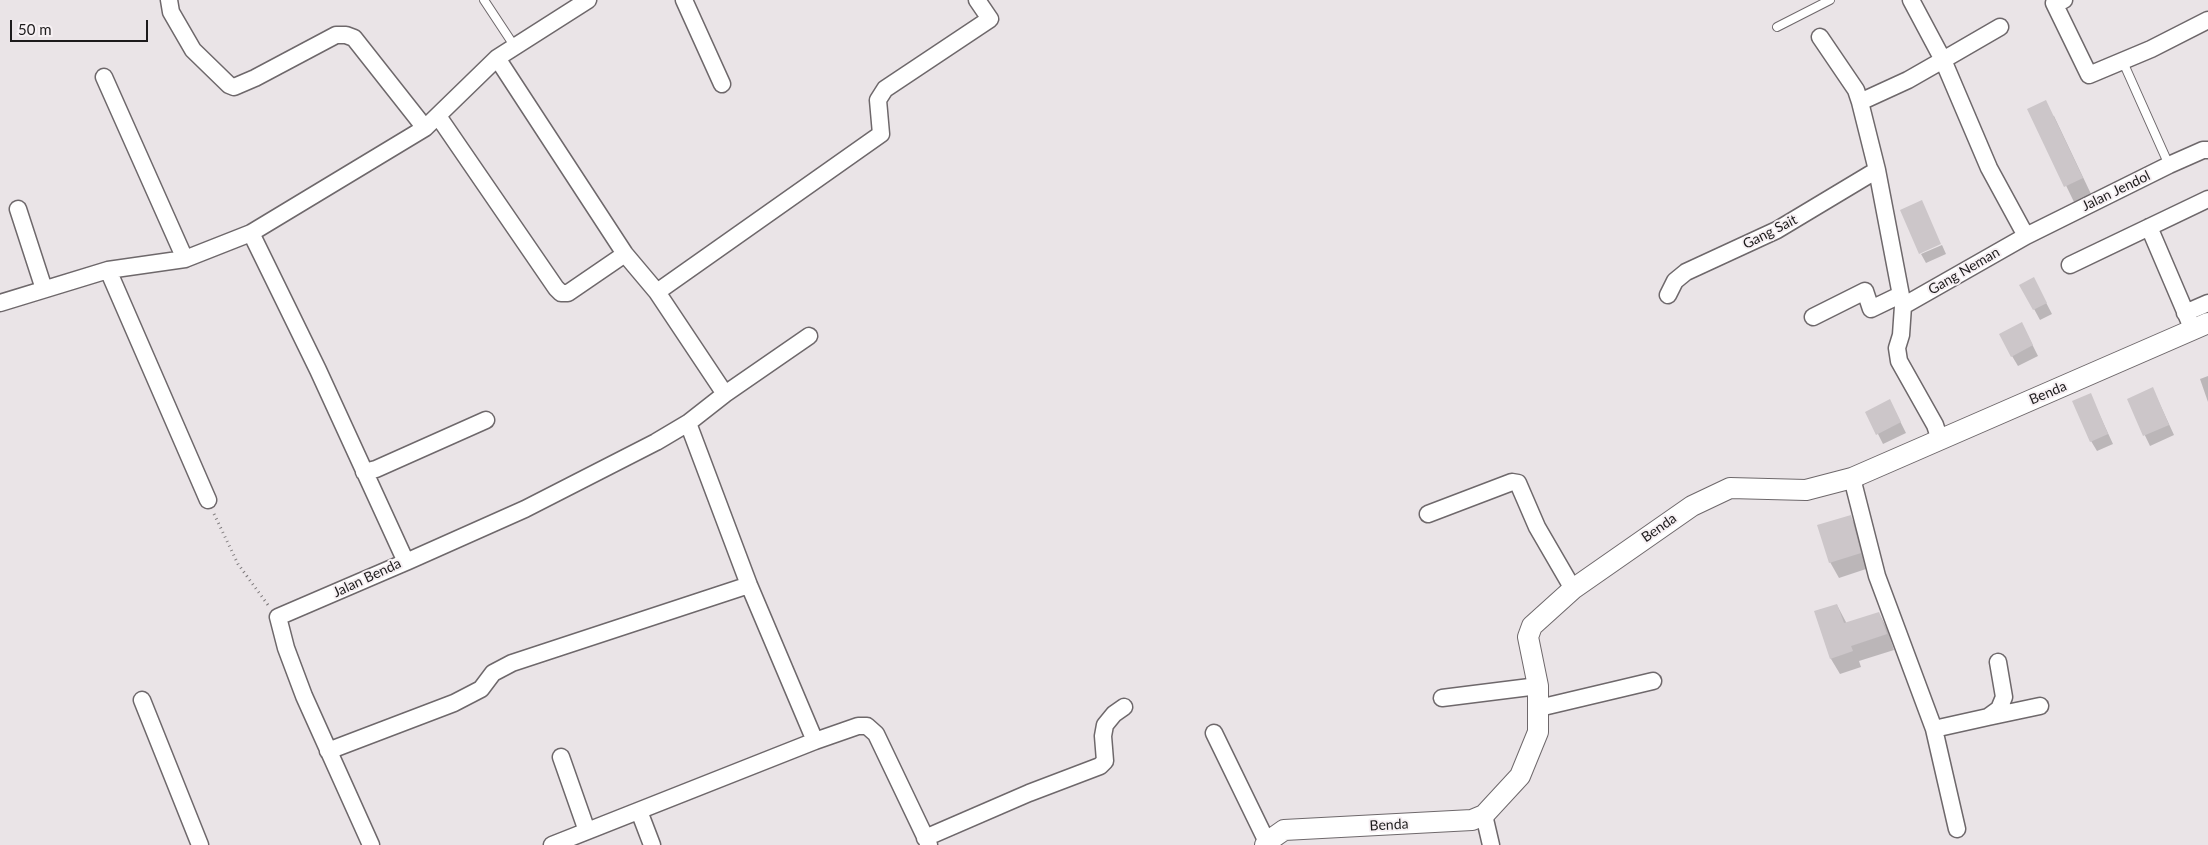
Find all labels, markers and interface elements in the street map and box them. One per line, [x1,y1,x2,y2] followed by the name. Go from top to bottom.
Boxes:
[12,10,150,42] scale bar
[18,20,52,38] text: 50 m
[2079,167,2153,215] street label: Jalan Jendol
[1740,211,1800,253] street label: Gang Sait
[1925,244,2003,298] street label: Gang Neman
[2027,378,2069,408] street label: Benda
[1638,510,1680,546] street label: Benda
[330,555,404,601] street label: Jalan Benda
[1369,816,1409,834] street label: Benda

